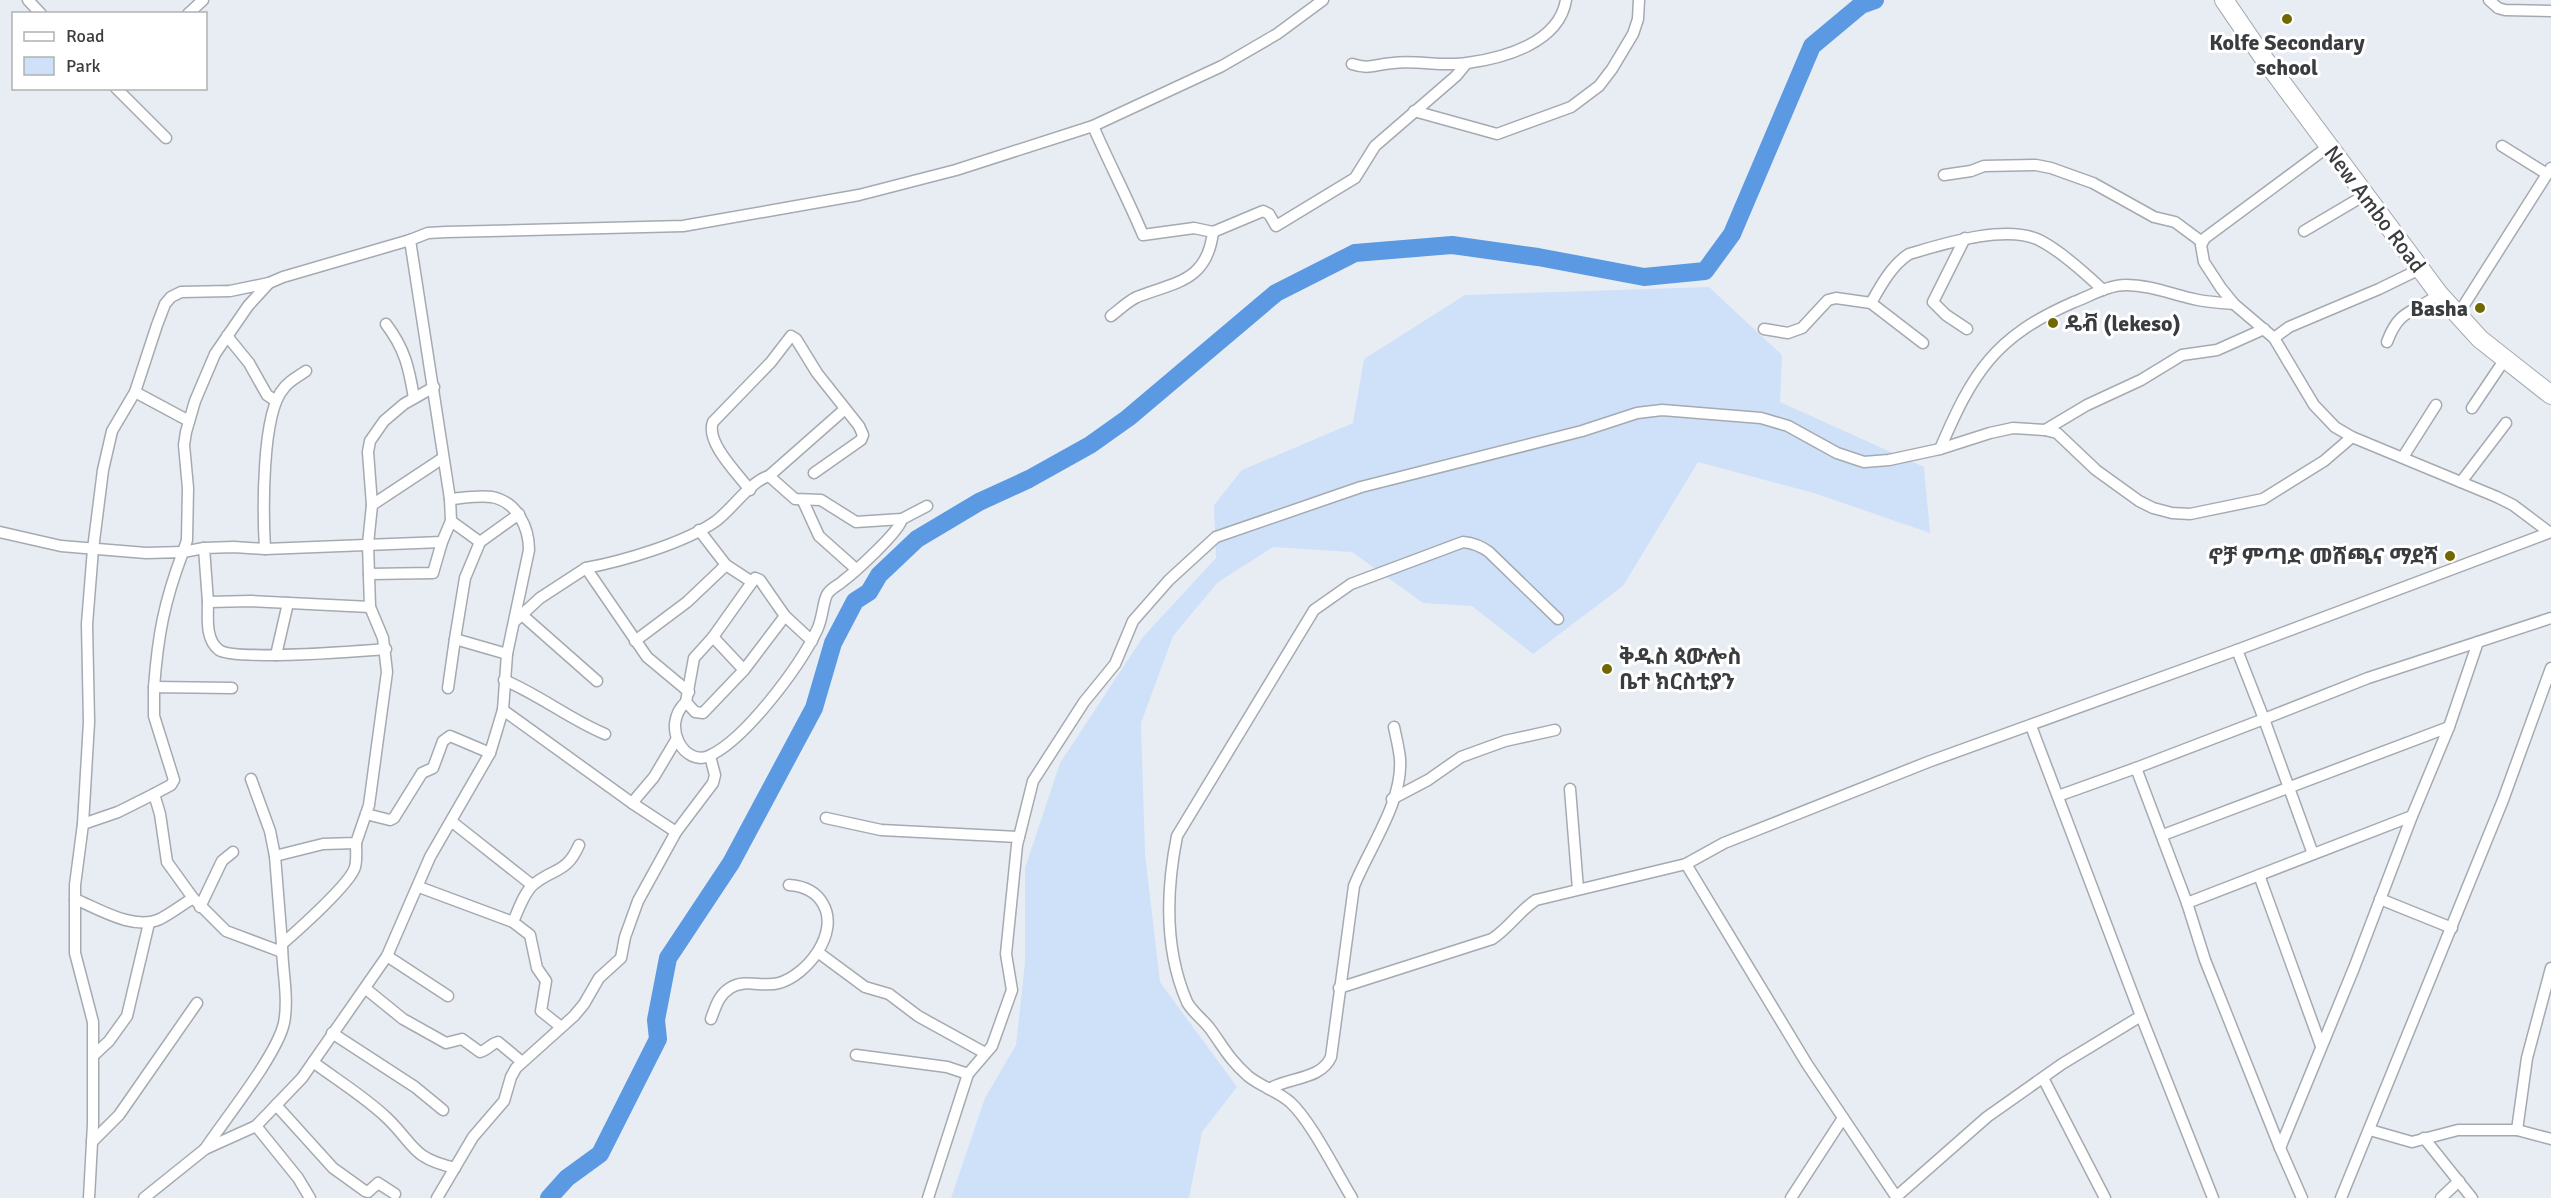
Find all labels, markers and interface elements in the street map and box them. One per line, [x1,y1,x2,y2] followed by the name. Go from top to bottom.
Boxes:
[12,12,207,90] legend
[2280,12,2294,26] marker: Kolfe Secondary school
[66,25,105,47] text: Road
[2209,29,2365,81] place label: Kolfe Secondary school
[66,55,101,77] text: Park
[2318,140,2432,278] street label: New Ambo Road
[2410,295,2468,322] place label: Basha
[2473,301,2487,315] marker: Basha
[2065,310,2181,337] place label: ዴቭ (lekeso)
[2046,316,2060,330] marker: ዴቭ (lekeso)
[2208,543,2438,570] place label: ኖቻ ምጣድ መሸጫና ማደሻ
[2443,549,2457,563] marker: ኖቻ ምጣድ መሸጫና ማደሻ
[1619,643,1741,695] place label: ቅዱስ ጳውሎስ ቤተ ክርስቲያን
[1600,662,1614,676] marker: ቅዱስ ጳውሎስ ቤተ ክርስቲያን

